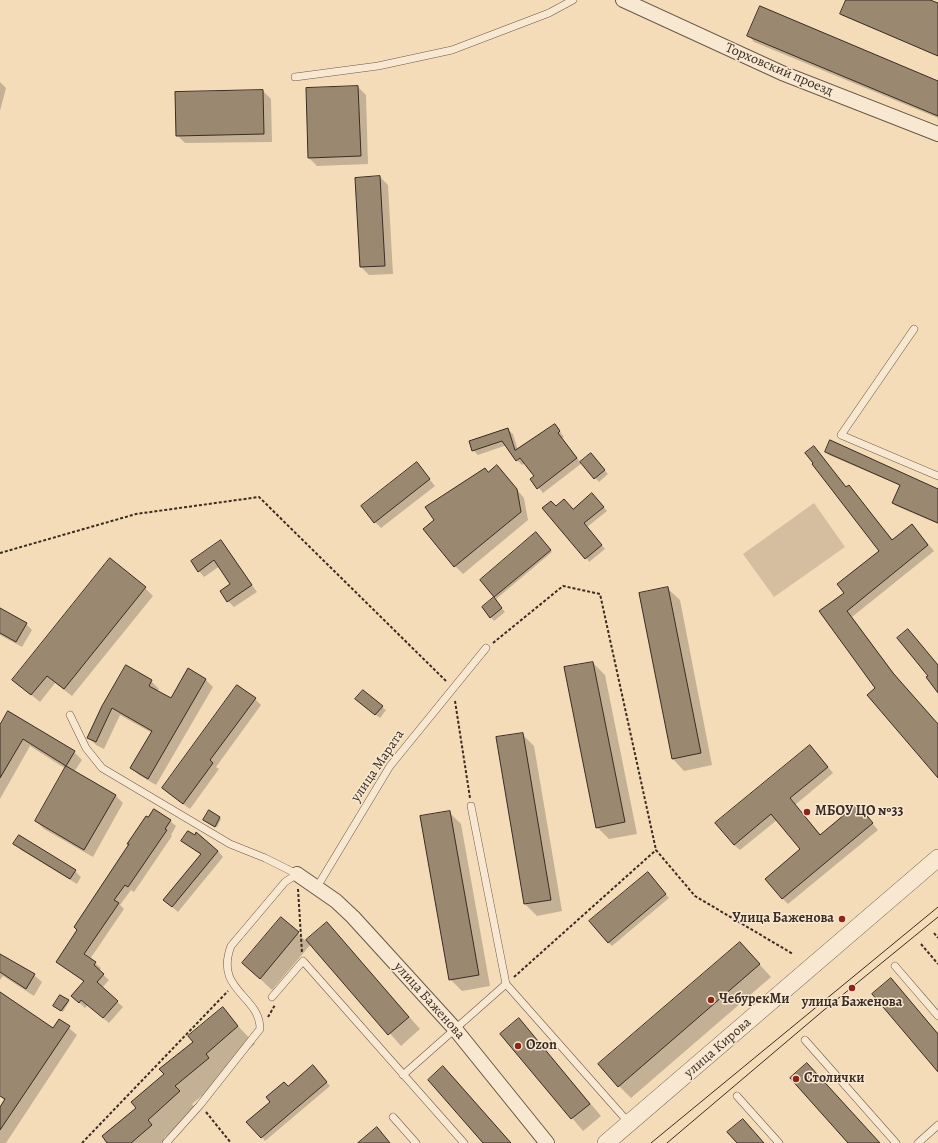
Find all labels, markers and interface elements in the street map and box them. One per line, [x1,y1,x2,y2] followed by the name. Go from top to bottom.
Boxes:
[723,40,835,100] street label: Торховский проезд
[348,727,408,805] street label: улица Марата
[815,804,903,820] place label: МБОУ ЦО №33
[802,807,812,817] marker: МБОУ ЦО №33
[732,911,834,927] place label: Улица Баженова
[837,914,847,924] marker: Улица Баженова
[390,959,468,1043] street label: улица Баженова
[847,983,857,993] marker: улица Баженова
[719,992,789,1008] place label: ЧебурекМи
[706,995,716,1005] marker: ЧебурекМи
[802,995,902,1011] place label: улица Баженова
[681,1014,755,1082] street label: улица Кирова
[526,1038,557,1054] place label: Ozon
[513,1041,523,1051] marker: Ozon
[804,1071,864,1087] place label: Столички
[791,1074,801,1084] marker: Столички

